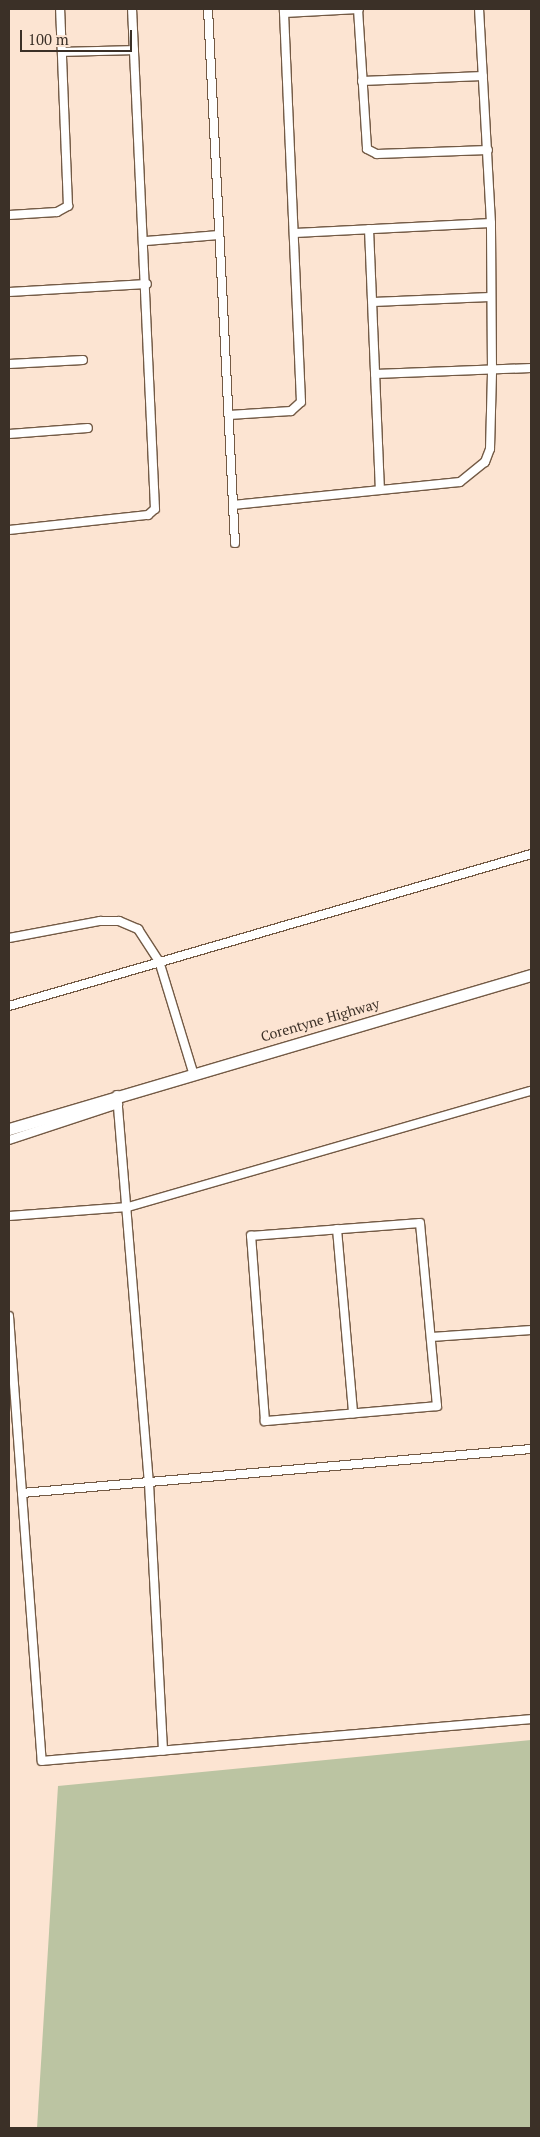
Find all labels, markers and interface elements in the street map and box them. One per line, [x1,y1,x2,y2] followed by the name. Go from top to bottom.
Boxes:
[22,20,135,52] scale bar
[28,29,69,49] text: 100 m
[259,995,381,1045] street label: Corentyne Highway

